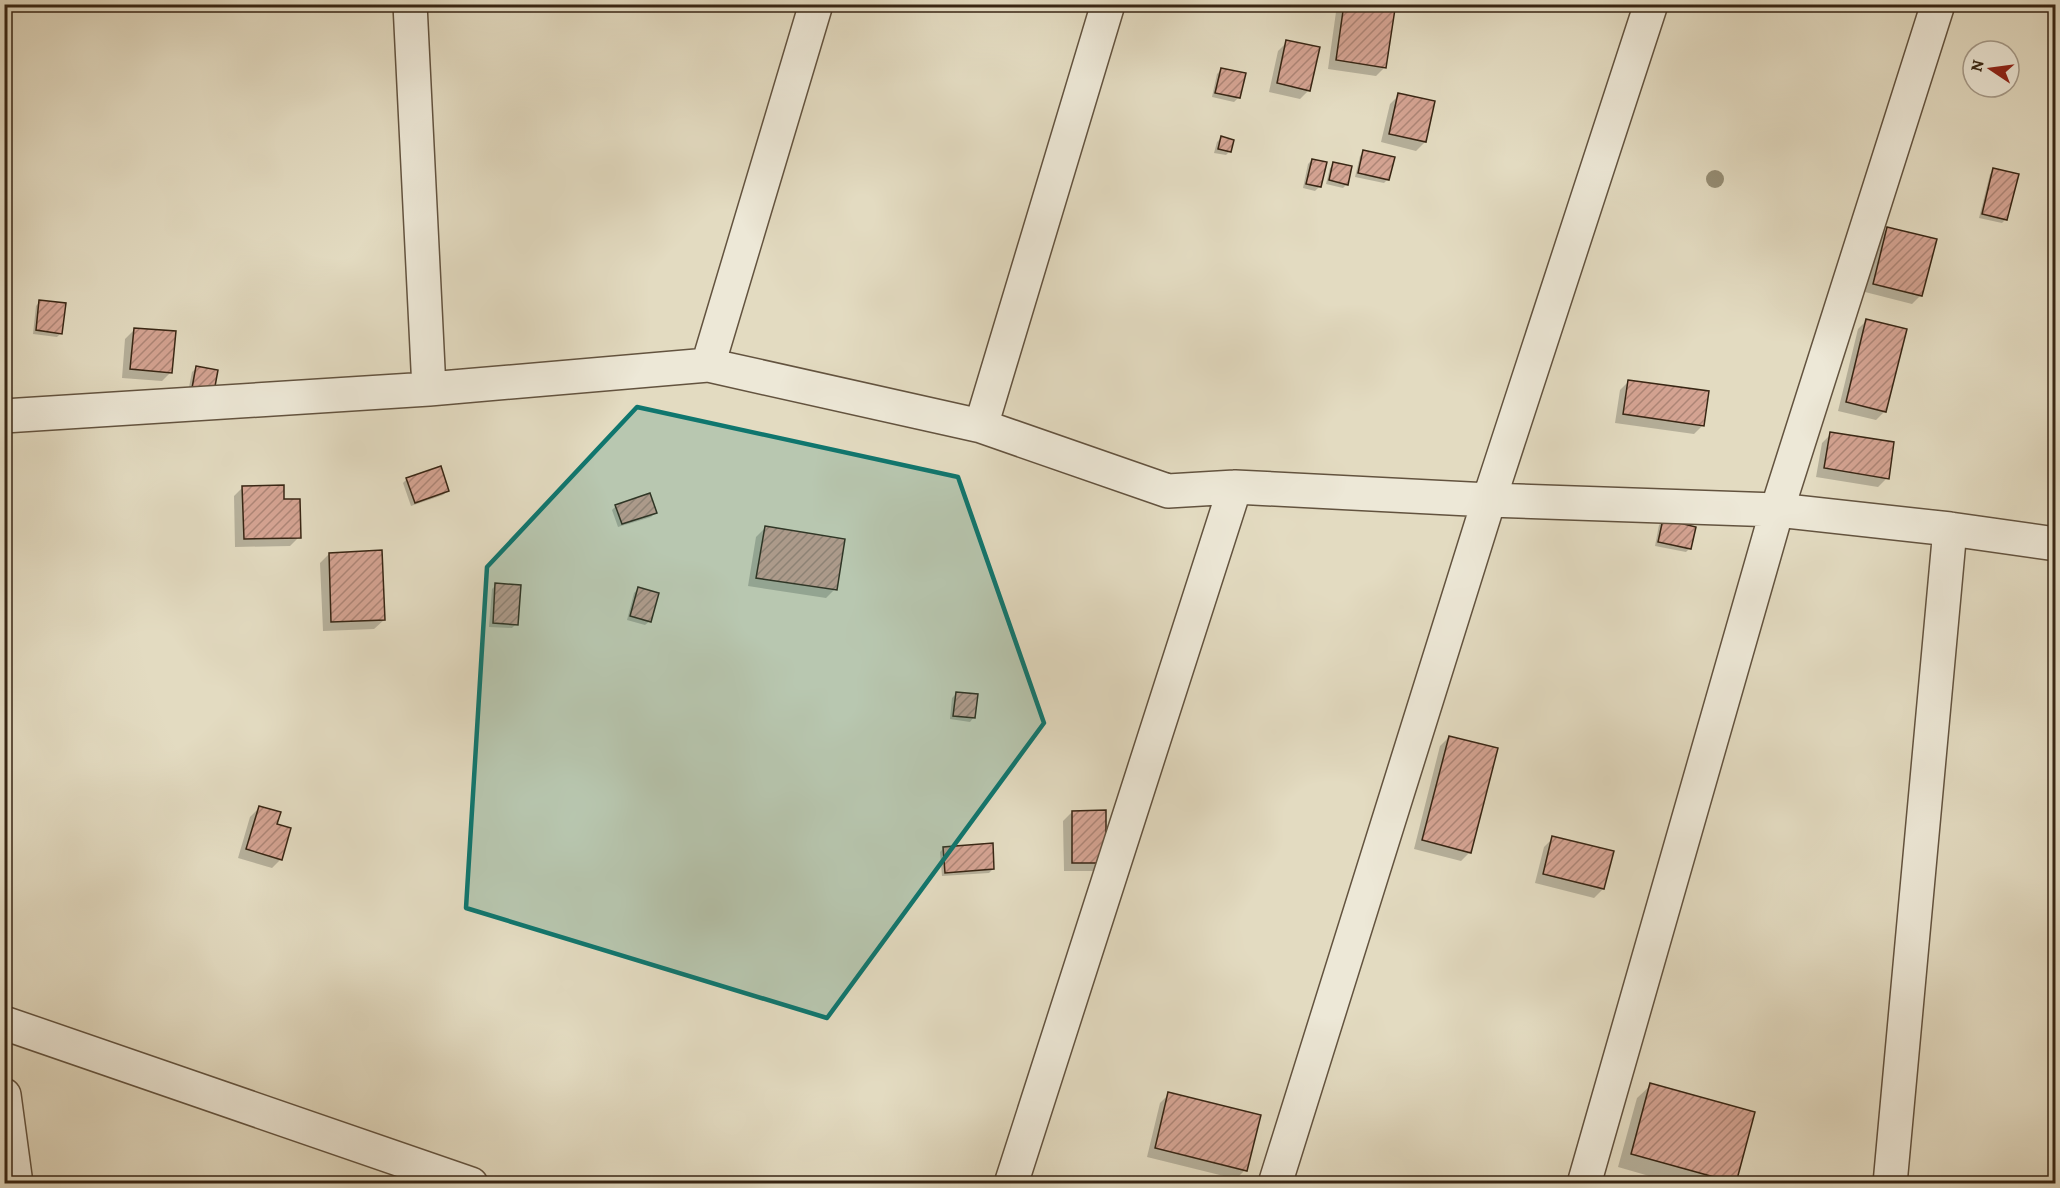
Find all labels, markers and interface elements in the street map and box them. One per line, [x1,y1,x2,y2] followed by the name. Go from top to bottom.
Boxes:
[1961,39,2021,99] north arrow
[1965,57,1989,74] text: N

